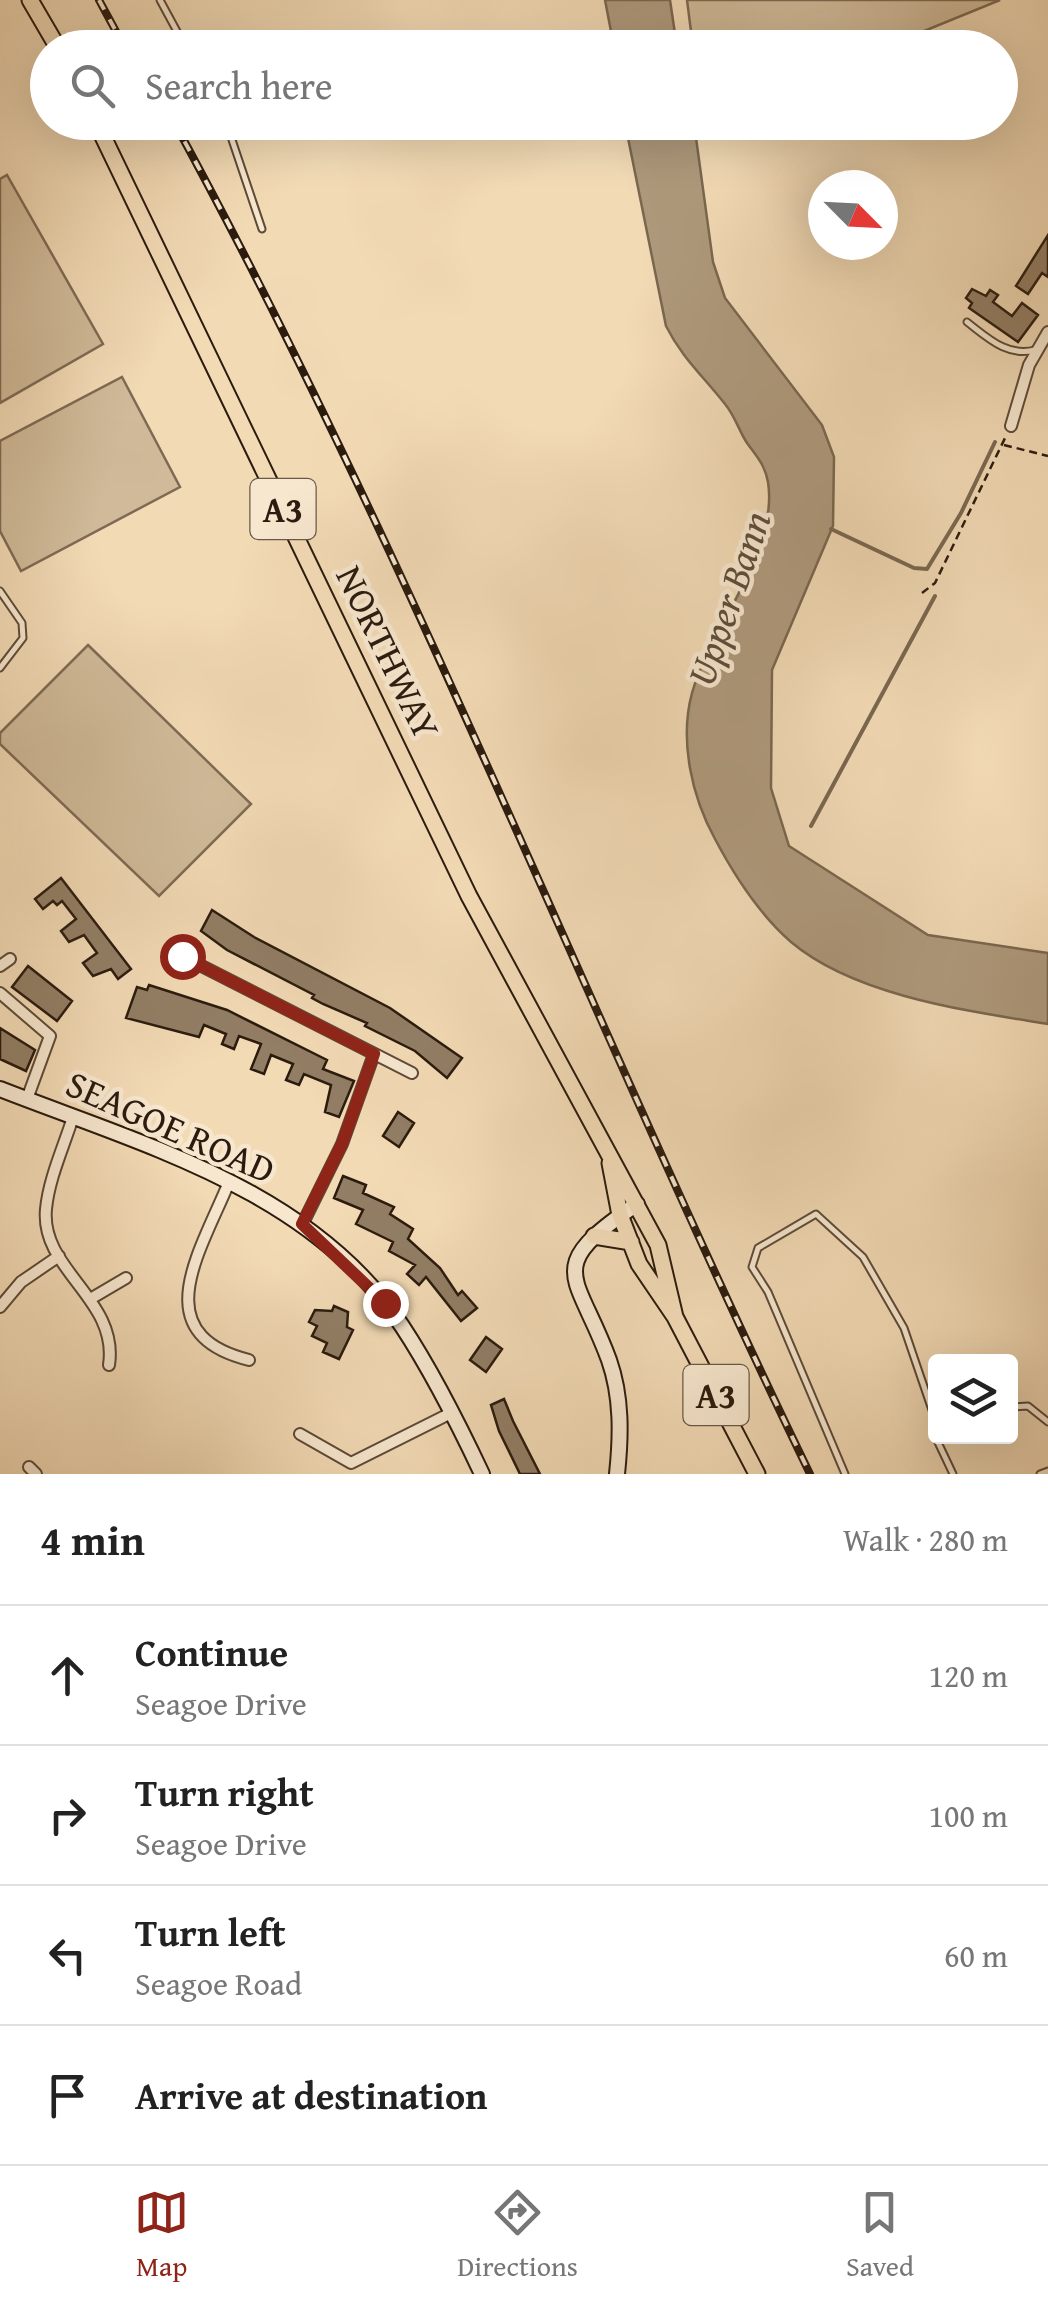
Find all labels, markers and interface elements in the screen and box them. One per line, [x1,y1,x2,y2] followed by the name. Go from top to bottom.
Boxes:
[30,30,1018,140] search box
[145,57,333,113] text: Search here
[65,58,120,113] icon: search
[808,170,898,260] north arrow
[250,479,316,539] road number: A3
[671,503,785,693] water label: Upper Bann
[323,555,455,749] street label: NORTHWAY
[160,934,206,980] route start
[58,1055,284,1197] street label: SEAGOE ROAD
[363,1281,409,1327] route end
[928,1354,1018,1444] map controls
[928,1354,1018,1444] button: layers
[684,1365,748,1425] road number: A3
[40,1509,145,1570] text: 4 min
[843,1516,1008,1563] text: Walk · 280 m
[135,1624,288,1680] text: Continue
[40,1648,95,1703] icon: ahead
[929,1652,1008,1699] text: 120 m
[135,1680,307,1727] text: Seagoe Drive
[135,1764,314,1820] text: Turn right
[40,1788,95,1843] icon: right
[929,1792,1008,1839] text: 100 m
[135,1820,307,1867] text: Seagoe Drive
[135,1904,286,1960] text: Turn left
[40,1928,95,1983] icon: left
[944,1932,1008,1979] text: 60 m
[135,1960,302,2007] text: Seagoe Road
[135,2067,488,2123] text: Arrive at destination
[40,2068,95,2123] icon: arrive
[134,2185,189,2286] tab: Map
[457,2185,578,2286] tab: Directions
[846,2185,914,2286] tab: Saved

